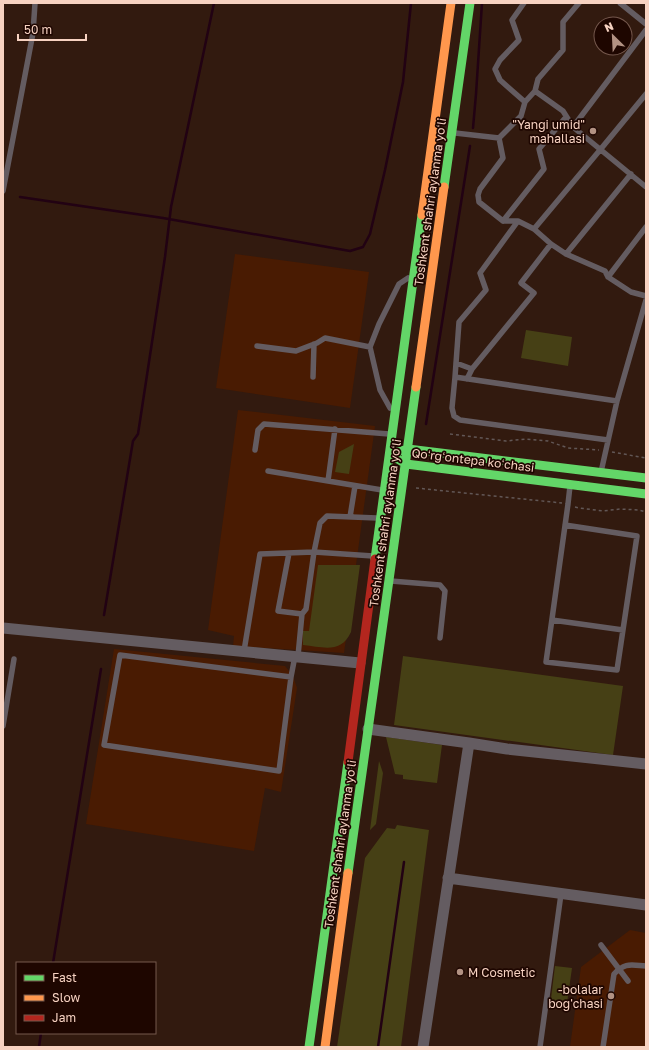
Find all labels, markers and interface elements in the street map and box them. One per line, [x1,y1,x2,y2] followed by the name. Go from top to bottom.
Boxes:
[18,16,86,42] scale bar
[593,16,633,56] north arrow
[602,19,615,34] text: N
[24,22,52,37] text: 50 m
[411,117,449,287] street label: Toshkent shahri aylanma yoʻli
[512,117,585,146] place label: "Yangi umid" mahallasi
[588,126,598,136] marker: "Yangi umid" mahallasi
[366,438,404,608] street label: Toshkent shahri aylanma yoʻli
[411,445,535,475] street label: Qoʻrgʻontepa koʻchasi
[321,759,359,929] street label: Toshkent shahri aylanma yoʻli
[16,962,156,1034] legend
[468,965,536,980] place label: M Cosmetic
[455,967,465,977] marker: M Cosmetic
[52,970,77,985] text: Fast
[548,982,603,1011] place label: -bolalar bog'chasi
[52,990,80,1005] text: Slow
[606,991,616,1001] marker: -bolalar bog'chasi
[52,1010,76,1025] text: Jam

